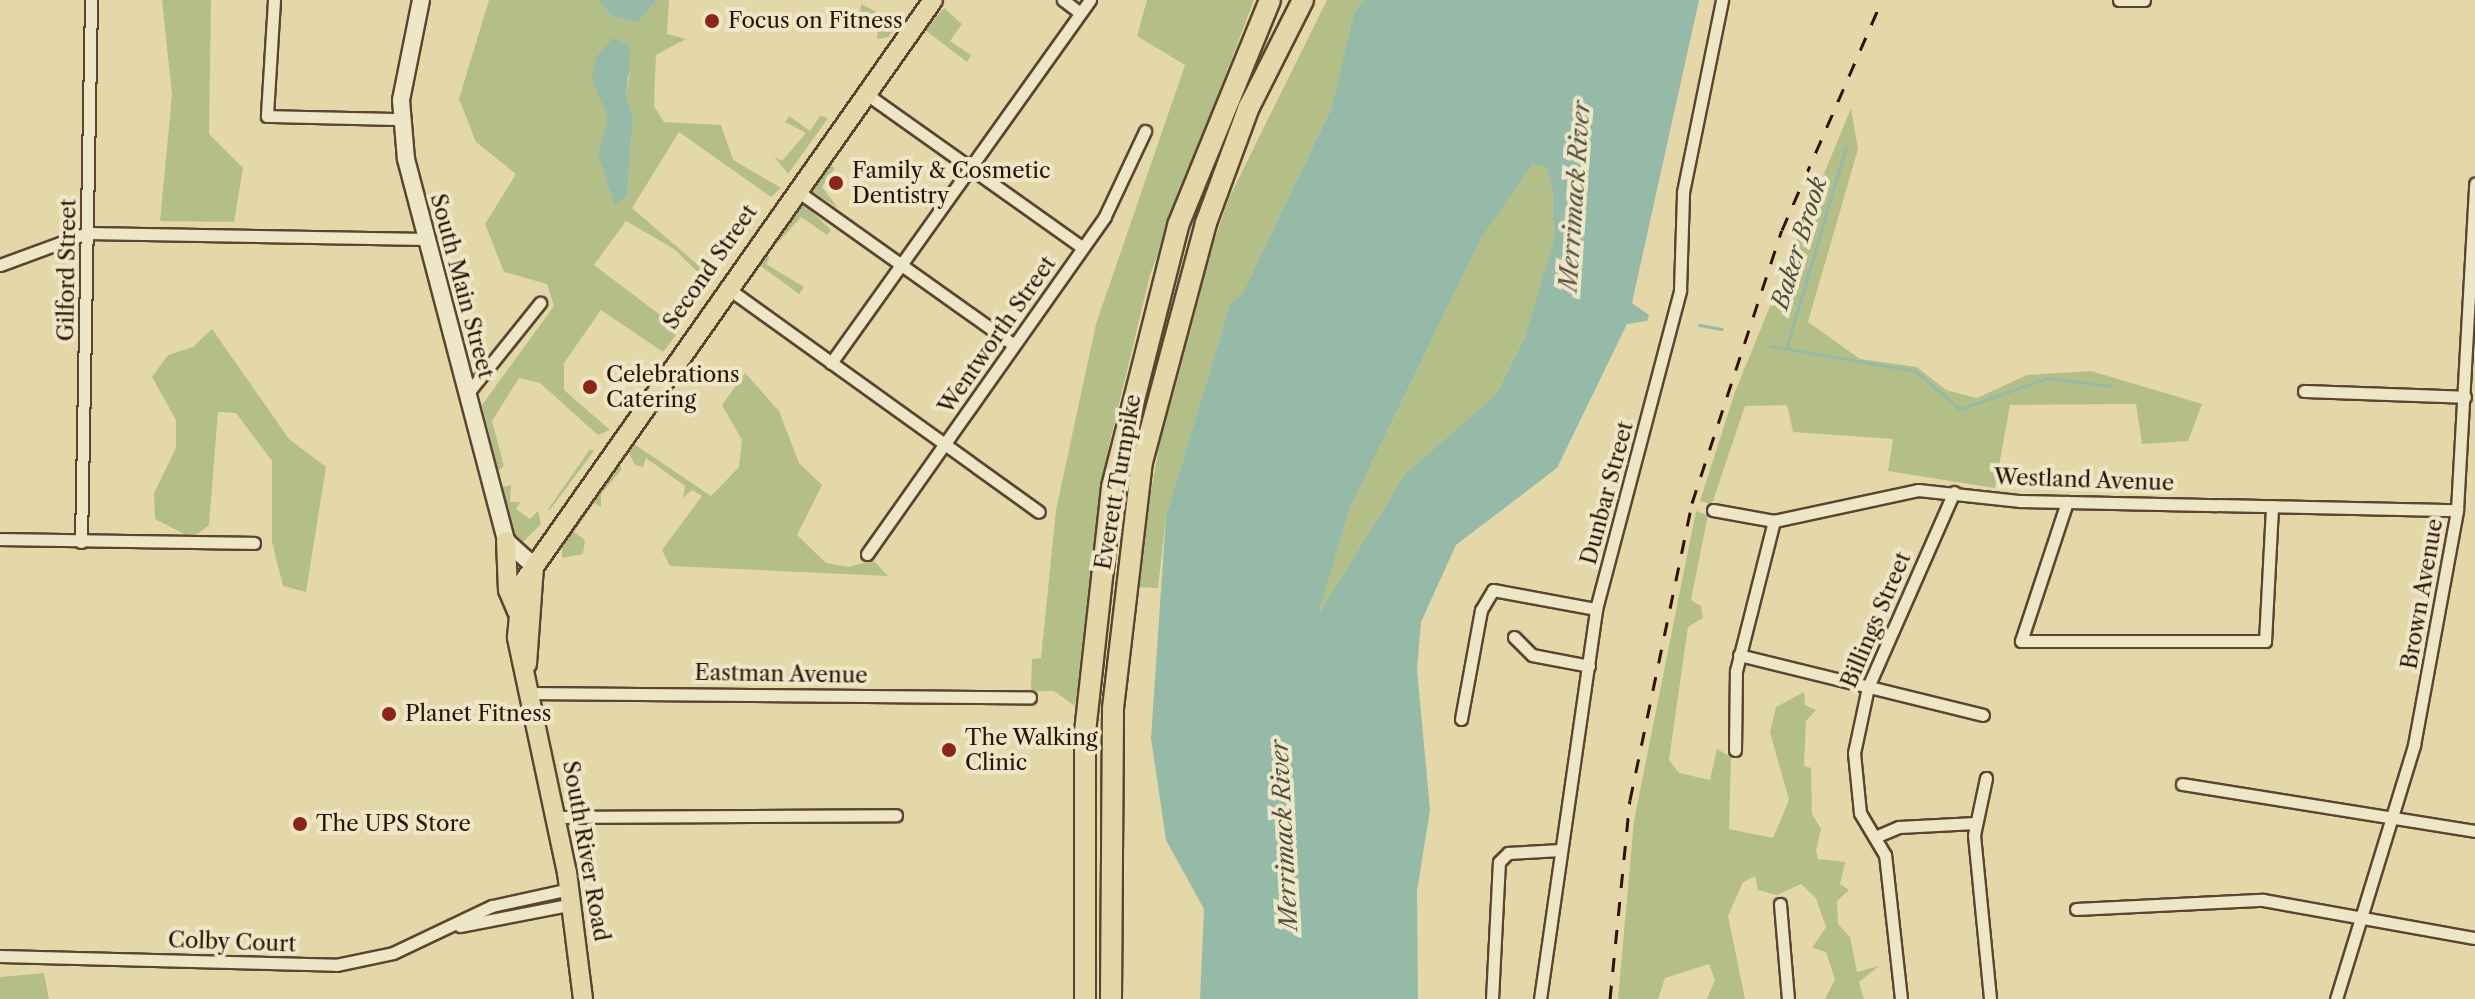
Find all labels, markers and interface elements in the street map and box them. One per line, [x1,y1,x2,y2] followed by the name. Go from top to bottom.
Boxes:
[728,8,903,34] place label: Focus on Fitness
[703,12,721,30] marker: Focus on Fitness
[1554,100,1596,292] water label: Merrimack River
[852,157,1051,208] place label: Family & Cosmetic Dentistry
[1765,173,1833,313] water label: Baker Brook
[827,174,845,192] marker: Family & Cosmetic Dentistry
[425,191,499,381] street label: South Main Street
[53,198,81,342] street label: Gilford Street
[657,200,763,334] street label: Second Street
[933,251,1061,419] street label: Wentworth Street
[606,361,739,412] place label: Celebrations Catering
[581,378,599,396] marker: Celebrations Catering
[1090,392,1146,572] street label: Everett Turnpike
[1575,418,1639,568] street label: Dunbar Street
[1993,464,2175,496] street label: Westland Avenue
[2396,516,2448,672] street label: Brown Avenue
[1836,548,1916,692] street label: Billings Street
[694,659,868,689] street label: Eastman Avenue
[405,701,551,727] place label: Planet Fitness
[380,705,398,723] marker: Planet Fitness
[965,724,1098,776] place label: The Walking Clinic
[1265,739,1303,931] water label: Merrimack River
[940,741,958,759] marker: The Walking Clinic
[557,758,615,944] street label: South River Road
[316,811,471,837] place label: The UPS Store
[291,815,309,833] marker: The UPS Store
[167,927,297,957] street label: Colby Court

